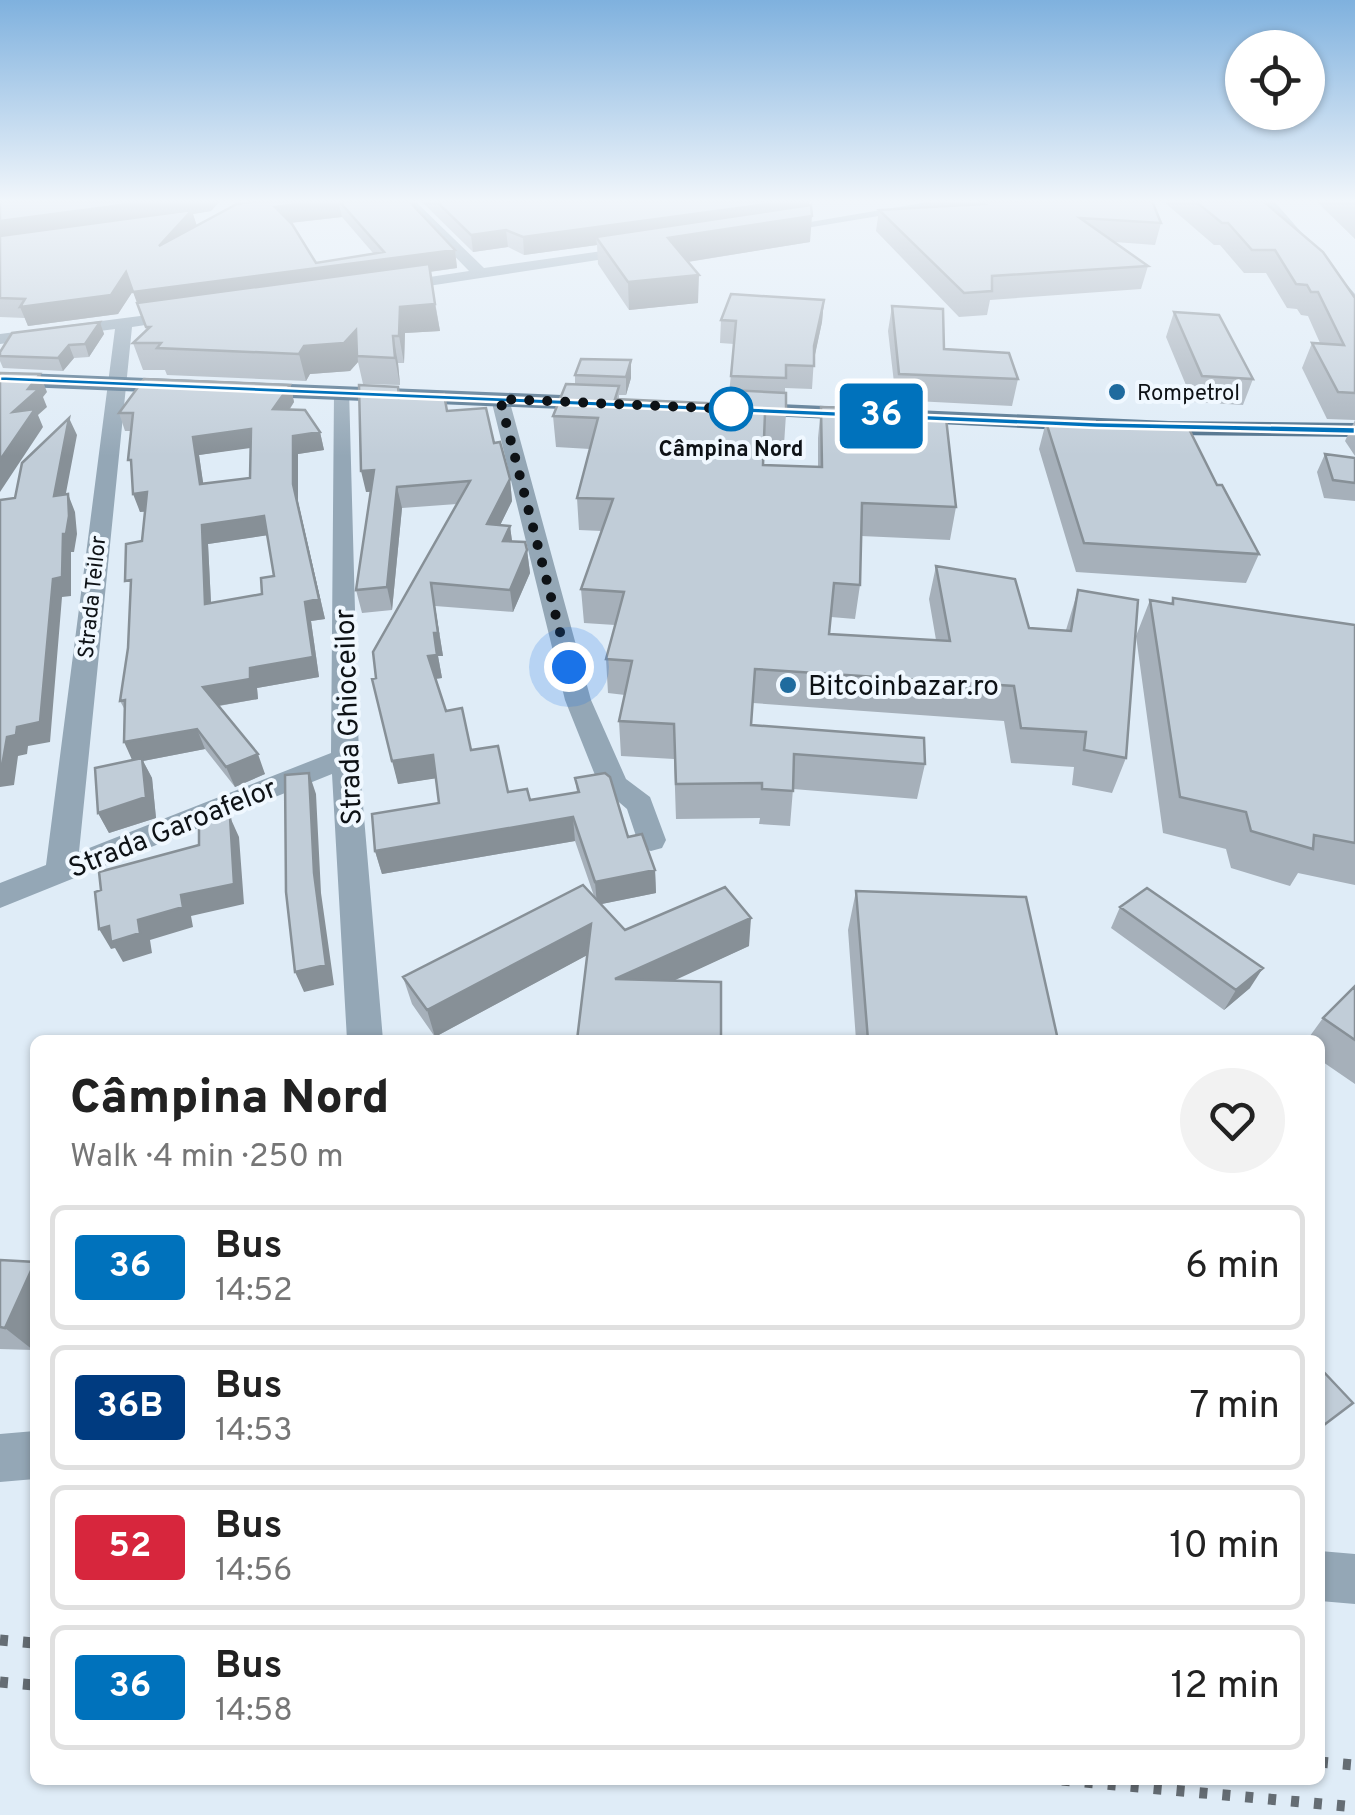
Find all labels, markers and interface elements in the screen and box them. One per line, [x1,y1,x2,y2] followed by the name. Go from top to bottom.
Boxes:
[1225,30,1325,130] map controls
[1225,30,1325,130] button: locate
[1106,381,1128,403] marker: Rompetrol
[1137,381,1240,408] place label: Rompetrol
[836,384,926,448] line badge: 36
[710,388,752,430] marker: Câmpina Nord
[860,394,902,438] text: 36
[659,437,803,464] place label: Câmpina Nord
[74,534,113,660] street label: Strada Teilor
[328,608,372,826] street label: Strada Ghioceilor
[544,642,594,692] your location
[808,670,999,706] place label: Bitcoinbazar.ro
[777,674,799,696] marker: Bitcoinbazar.ro
[64,772,282,888] street label: Strada Garoafelor
[1180,1068,1285,1173] button: heart
[70,1070,389,1130] text: Câmpina Nord
[70,1138,344,1178] text: Walk · 4 min · 250 m
[215,1223,282,1272] text: Bus
[1185,1243,1280,1292] text: 6 min
[109,1245,151,1289] text: 36
[215,1272,293,1312] text: 14:52
[215,1363,282,1412] text: Bus
[1190,1383,1280,1432] text: 7 min
[97,1385,163,1429] text: 36B
[215,1412,293,1452] text: 14:53
[215,1503,282,1552] text: Bus
[1169,1523,1280,1572] text: 10 min
[109,1525,151,1569] text: 52
[215,1552,292,1592] text: 14:56
[215,1643,282,1692] text: Bus
[1170,1663,1280,1712] text: 12 min
[109,1665,151,1709] text: 36
[215,1692,293,1732] text: 14:58

